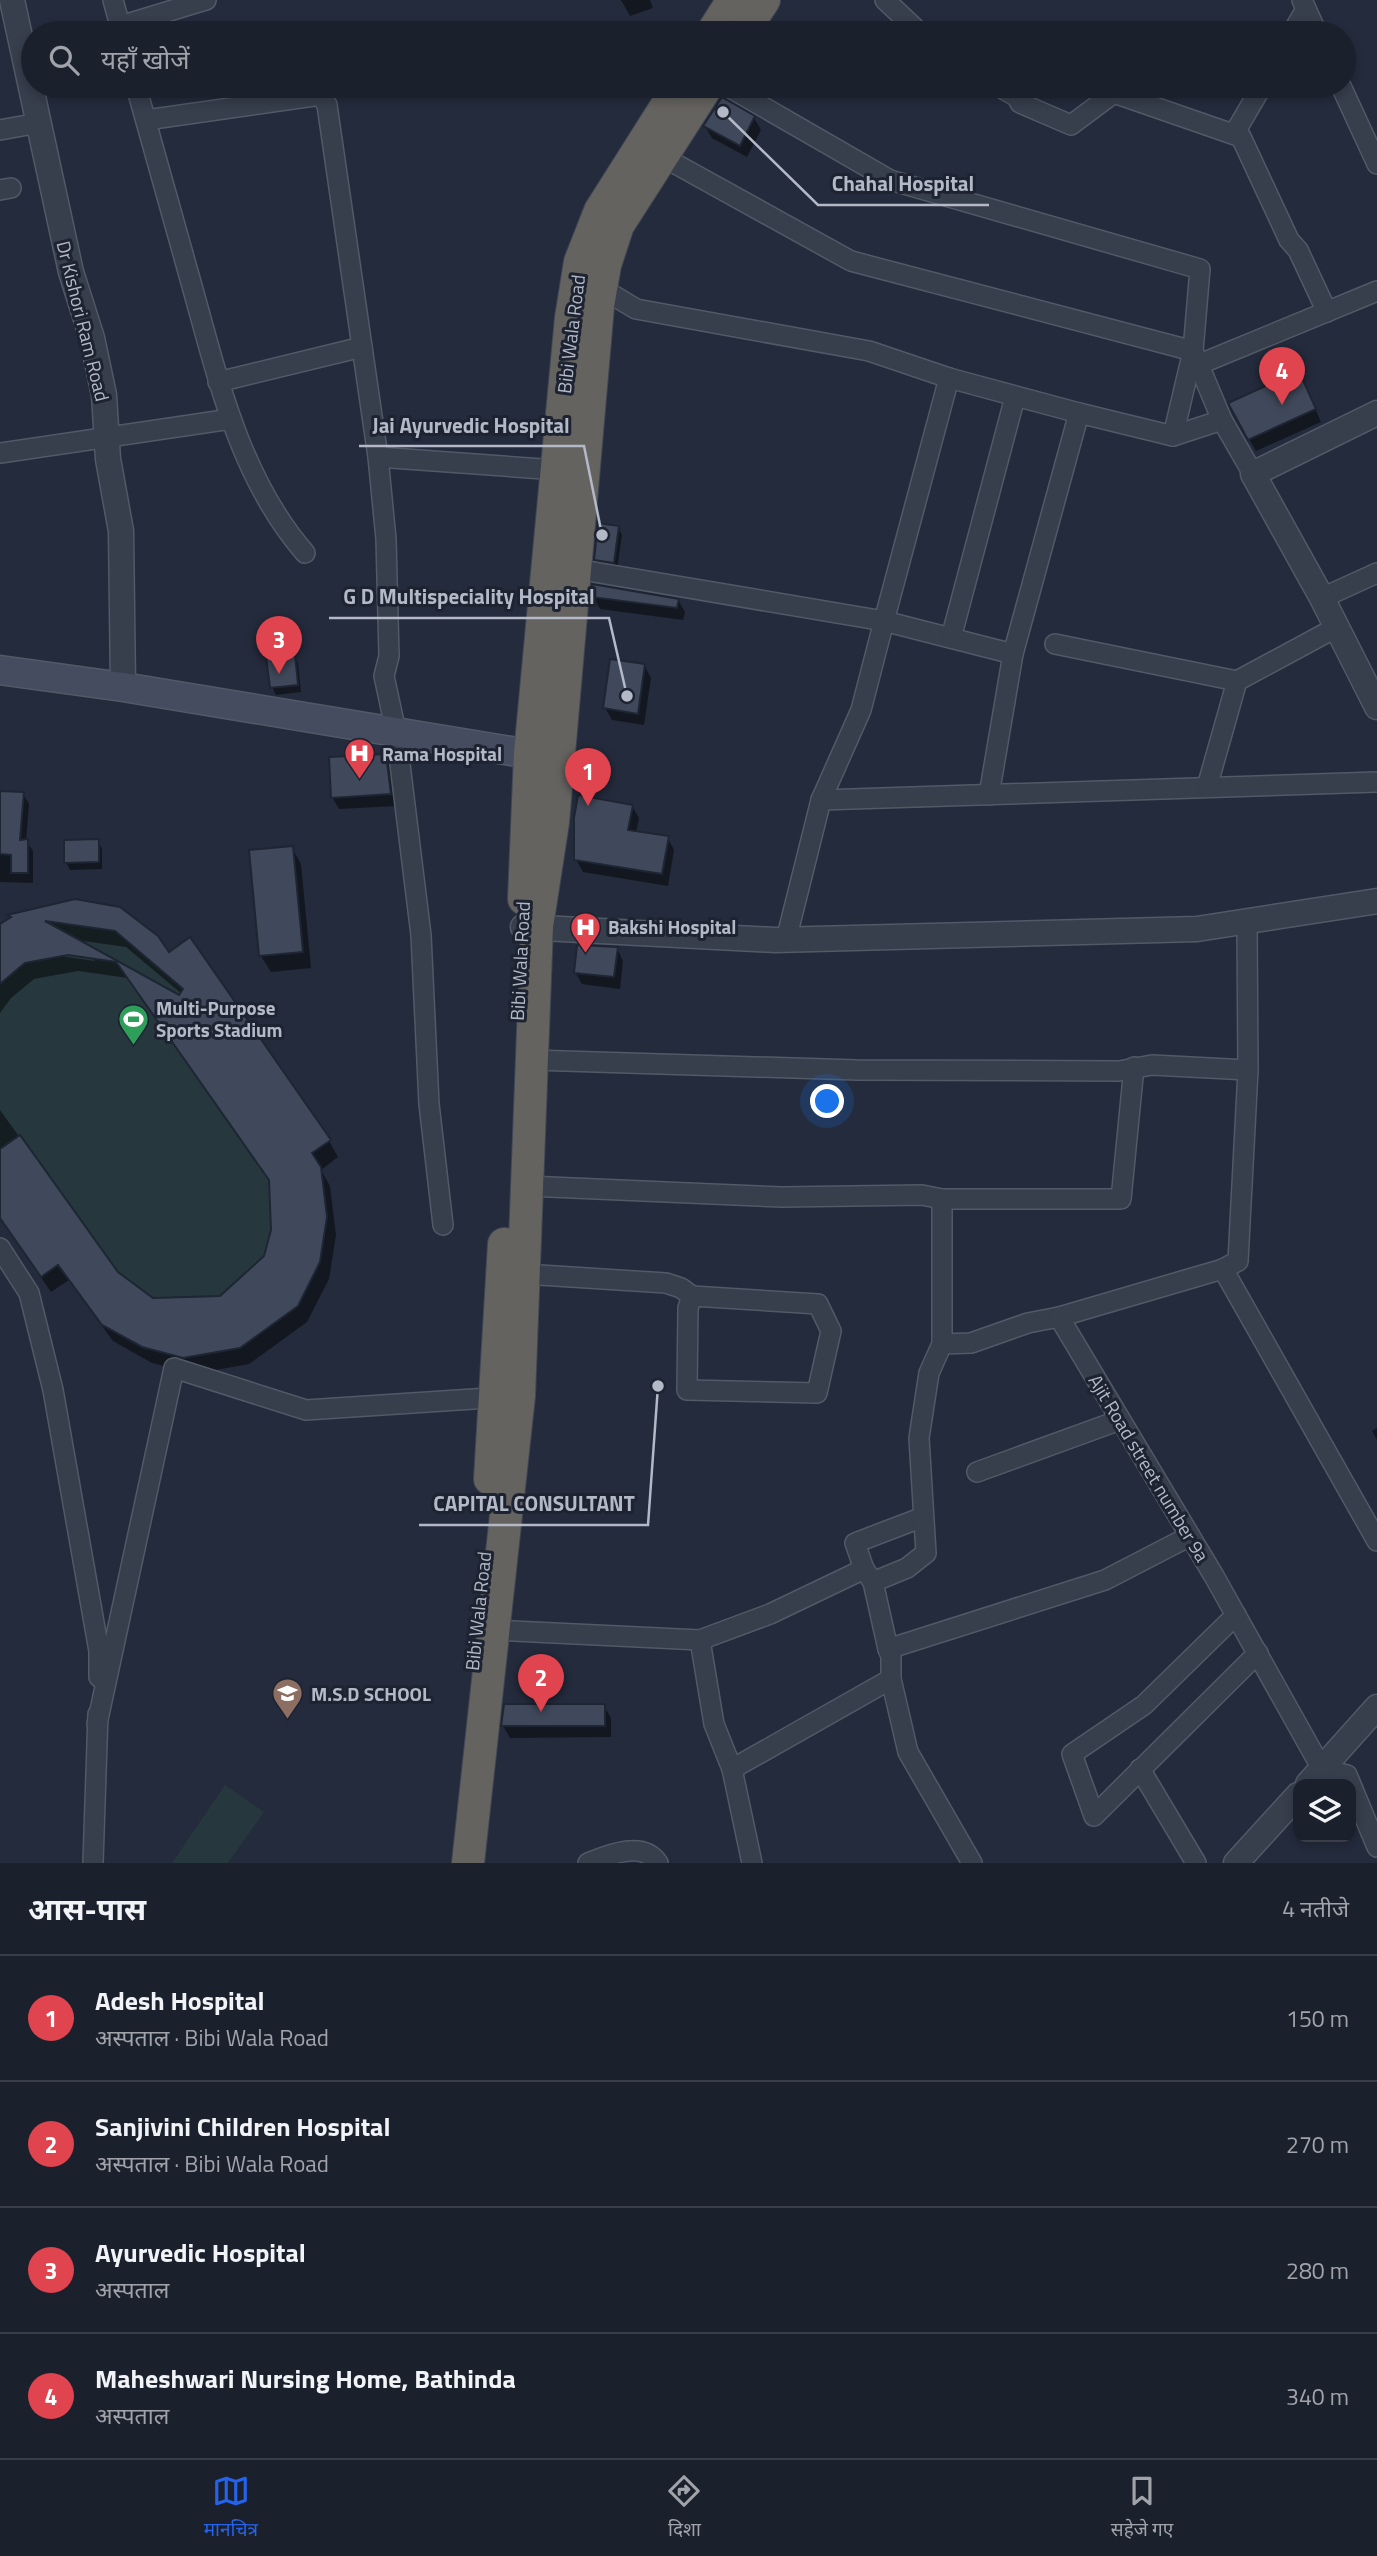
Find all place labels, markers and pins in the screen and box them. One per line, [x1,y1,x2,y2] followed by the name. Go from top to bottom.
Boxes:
[818,163,989,205] callout: Chahal Hospital
[1259,347,1305,405] pin: 4
[359,404,584,446] callout: Jai Ayurvedic Hospital
[329,576,609,618] callout: G D Multispeciality Hospital
[256,616,302,674] pin: 3
[342,737,376,781] hospital icon: Rama Hospital
[382,739,502,768] place label: Rama Hospital
[565,748,611,806] pin: 1
[568,910,602,954] hospital icon: Bakshi Hospital
[608,912,736,941] place label: Bakshi Hospital
[156,993,283,1044] place label: Multi-Purpose Sports Stadium
[116,1002,150,1046] sports icon: Multi-Purpose Sports Stadium
[419,1483,648,1525] callout: CAPITAL CONSULTANT
[518,1654,564,1712] pin: 2
[271,1677,305,1721] school or university icon: M.S.D SCHOOL
[311,1679,431,1708] place label: M.S.D SCHOOL

